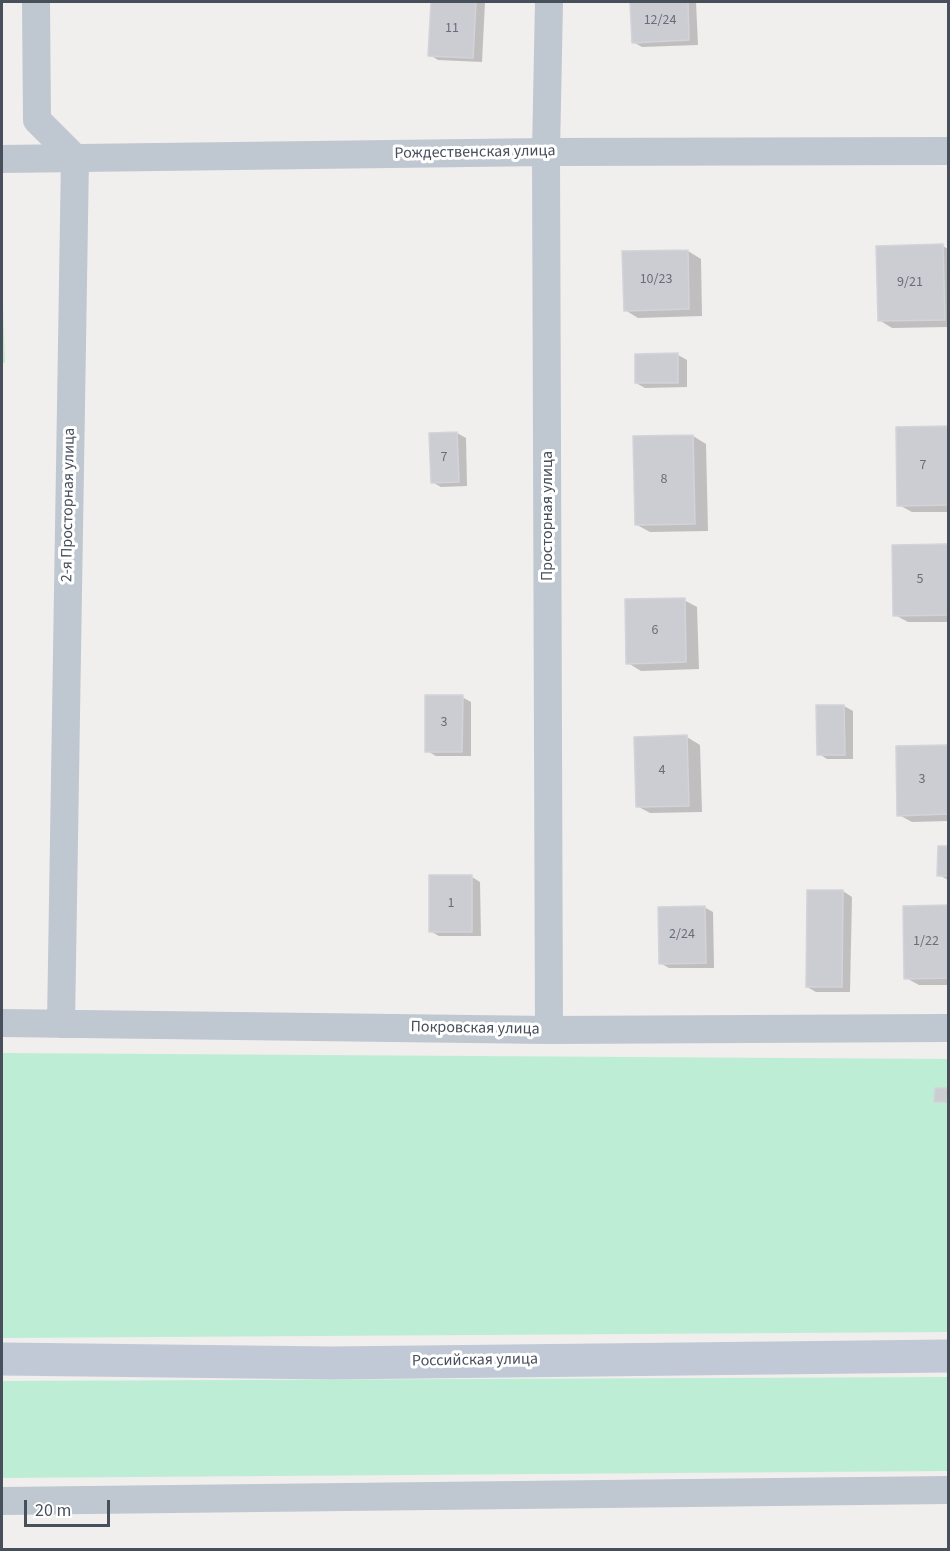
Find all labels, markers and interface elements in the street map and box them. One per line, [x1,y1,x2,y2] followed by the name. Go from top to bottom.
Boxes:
[644,13,676,29] house number: 12/24
[445,21,459,37] house number: 11
[394,142,556,164] street label: Рождественская улица
[640,272,672,288] house number: 10/23
[897,275,923,291] house number: 9/21
[58,428,80,582] street label: 2-я Просторная улица
[441,450,447,466] house number: 7
[538,451,558,581] street label: Просторная улица
[920,458,926,474] house number: 7
[661,472,667,488] house number: 8
[917,572,923,588] house number: 5
[652,623,658,639] house number: 6
[441,715,447,731] house number: 3
[659,763,665,779] house number: 4
[919,772,925,788] house number: 3
[448,896,454,912] house number: 1
[669,927,695,943] house number: 2/24
[913,934,939,950] house number: 1/22
[410,1018,540,1040] street label: Покровская улица
[412,1350,538,1372] street label: Российская улица
[27,1488,112,1526] scale bar
[35,1498,71,1523] text: 20 m

